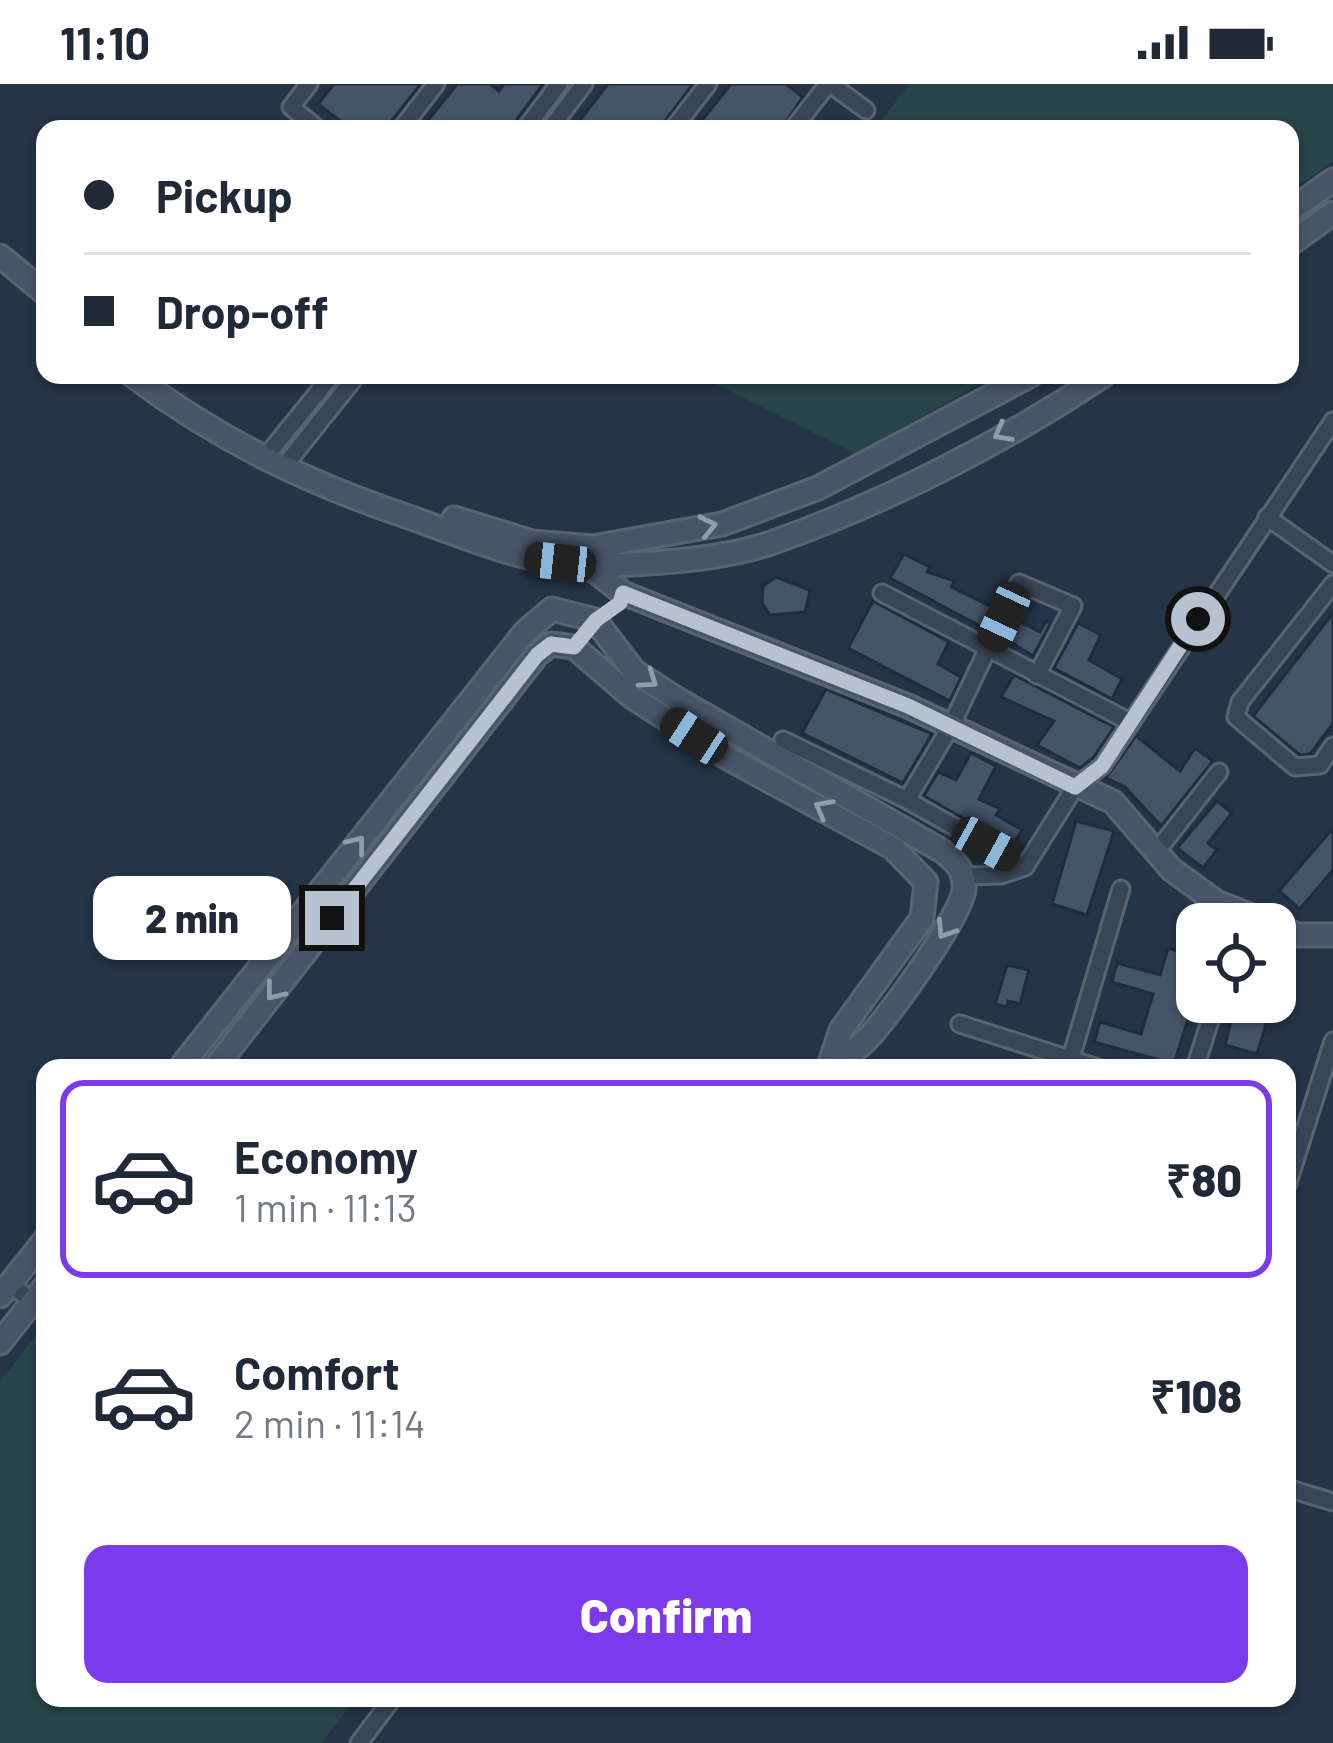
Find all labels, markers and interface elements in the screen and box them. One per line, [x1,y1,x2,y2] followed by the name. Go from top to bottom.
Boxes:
[60,15,150,69] text: 11:10
[156,168,293,222] text: Pickup
[156,284,329,338] text: Drop-off
[994,418,1015,441] one-way arrow
[697,514,717,539] one-way arrow
[522,540,598,584] car
[972,577,1036,657] car
[1171,592,1225,646] route start
[636,666,658,688] one-way arrow
[654,701,734,771] car
[815,799,836,822] one-way arrow
[946,811,1026,877] car
[343,836,364,858] one-way arrow
[92,876,290,960] callout: 2 min
[305,891,359,945] route end
[145,894,239,941] text: 2 min
[1176,903,1296,1023] map controls
[1176,903,1296,1023] button: locate
[936,917,959,939] one-way arrow
[267,979,288,1001] one-way arrow
[90,1125,198,1233] icon: car
[234,1129,418,1183] text: Economy
[1166,1152,1242,1206] text: ₹80
[234,1183,417,1230] text: 1 min · 11:13
[90,1341,198,1449] icon: car
[234,1345,400,1399] text: Comfort
[1150,1368,1242,1422] text: ₹108
[234,1399,426,1446] text: 2 min · 11:14
[84,1545,1248,1683] button: Confirm

